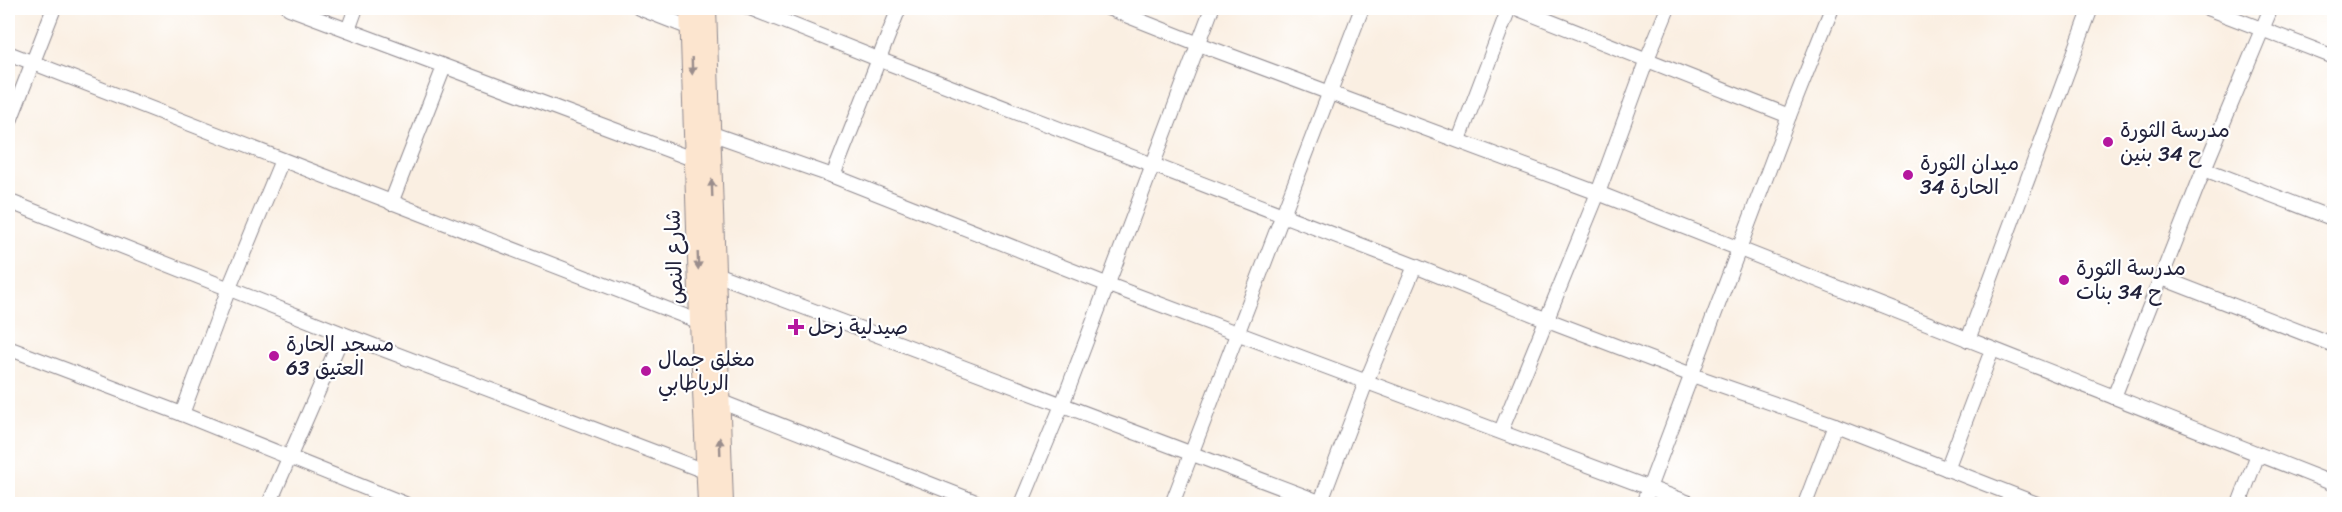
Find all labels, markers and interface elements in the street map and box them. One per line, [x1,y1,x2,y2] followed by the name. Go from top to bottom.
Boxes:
[687,56,696,75] one-way arrow
[2120,111,2230,173] place label: مدرسة الثورة ح 34 بنين
[2101,135,2115,149] marker: مدرسة الثورة ح 34 بنين
[1920,144,2019,206] place label: ميدان الثورة الحارة 34
[1901,168,1915,182] marker: ميدان الثورة الحارة 34
[708,179,717,198] one-way arrow
[653,209,695,305] street label: شارع النص
[2076,249,2186,311] place label: مدرسة الثورة ح 34 بنات
[693,251,703,270] one-way arrow
[2057,273,2071,287] marker: مدرسة الثورة ح 34 بنات
[808,308,908,346] place label: صيدلية زحل
[789,320,803,334] marker: صيدلية زحل
[286,325,394,387] place label: مسجد الحارة 63 العتيق
[658,340,755,402] place label: مغلق جمال الرباطابي
[267,349,281,363] marker: مسجد الحارة 63 العتيق
[639,364,653,378] marker: مغلق جمال الرباطابي
[716,437,725,456] one-way arrow

